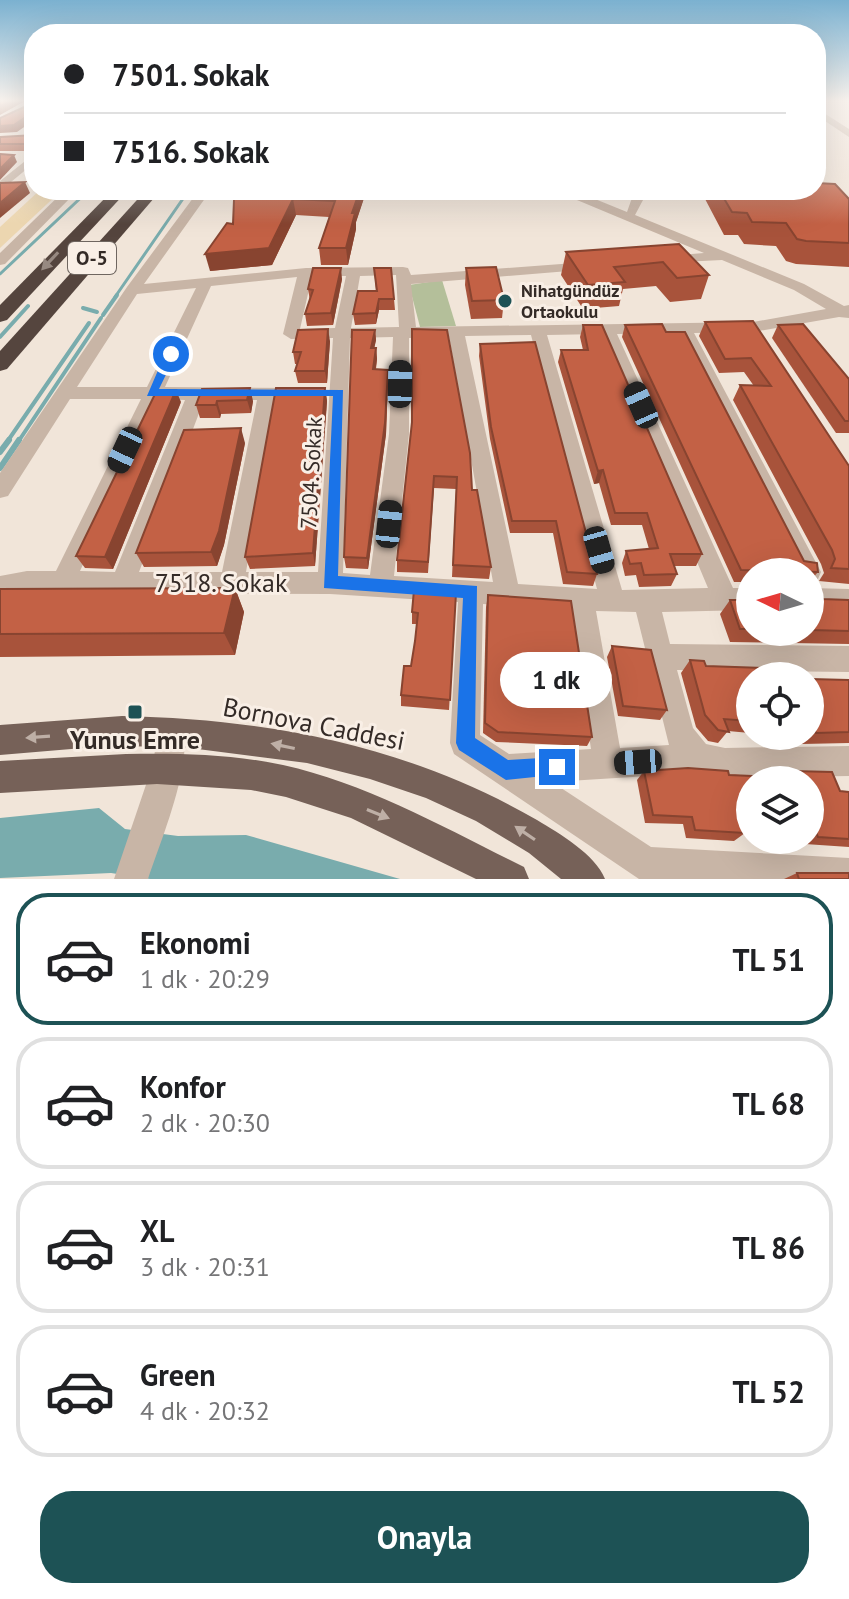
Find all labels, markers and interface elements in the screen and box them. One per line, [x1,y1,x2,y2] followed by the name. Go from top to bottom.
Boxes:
[112,55,269,94] text: 7501. Sokak
[112,132,269,171] text: 7516. Sokak
[68,242,116,274] road number: O-5
[42,252,60,271] one-way arrow
[521,279,619,323] place label: Nihatgündüz Ortaokulu
[496,292,514,310] marker: Nihatgündüz Ortaokulu
[153,336,189,372] route start
[388,360,412,408] car
[620,378,662,432] car
[294,416,328,530] street label: 7504. Sokak
[104,423,146,477] car
[375,499,403,549] car
[581,524,617,576] car
[736,558,824,646] north arrow
[736,558,824,854] map controls
[155,566,288,599] street label: 7518. Sokak
[501,651,613,707] callout: 1 dk
[736,662,824,750] button: locate
[532,663,580,696] text: 1 dk
[220,690,408,757] street label: Bornova Caddesi
[126,703,144,721] marker: Yunus Emre
[69,723,200,756] place label: Yunus Emre
[25,731,50,744] one-way arrow
[270,739,295,752] one-way arrow
[613,748,663,776] car
[539,749,575,785] route end
[736,766,824,854] button: layers
[366,808,390,821] one-way arrow
[514,826,536,841] one-way arrow
[44,923,116,995] icon: car
[140,923,251,962] text: Ekonomi
[732,940,805,979] text: TL 51
[140,962,270,995] text: 1 dk · 20:29
[44,1067,116,1139] icon: car
[140,1067,226,1106] text: Konfor
[732,1084,805,1123] text: TL 68
[140,1106,270,1139] text: 2 dk · 20:30
[44,1211,116,1283] icon: car
[140,1211,174,1250] text: XL
[732,1228,805,1267] text: TL 86
[140,1250,270,1283] text: 3 dk · 20:31
[44,1355,116,1427] icon: car
[140,1355,215,1394] text: Green
[732,1372,805,1411] text: TL 52
[140,1394,270,1427] text: 4 dk · 20:32
[40,1491,809,1583] button: Onayla

